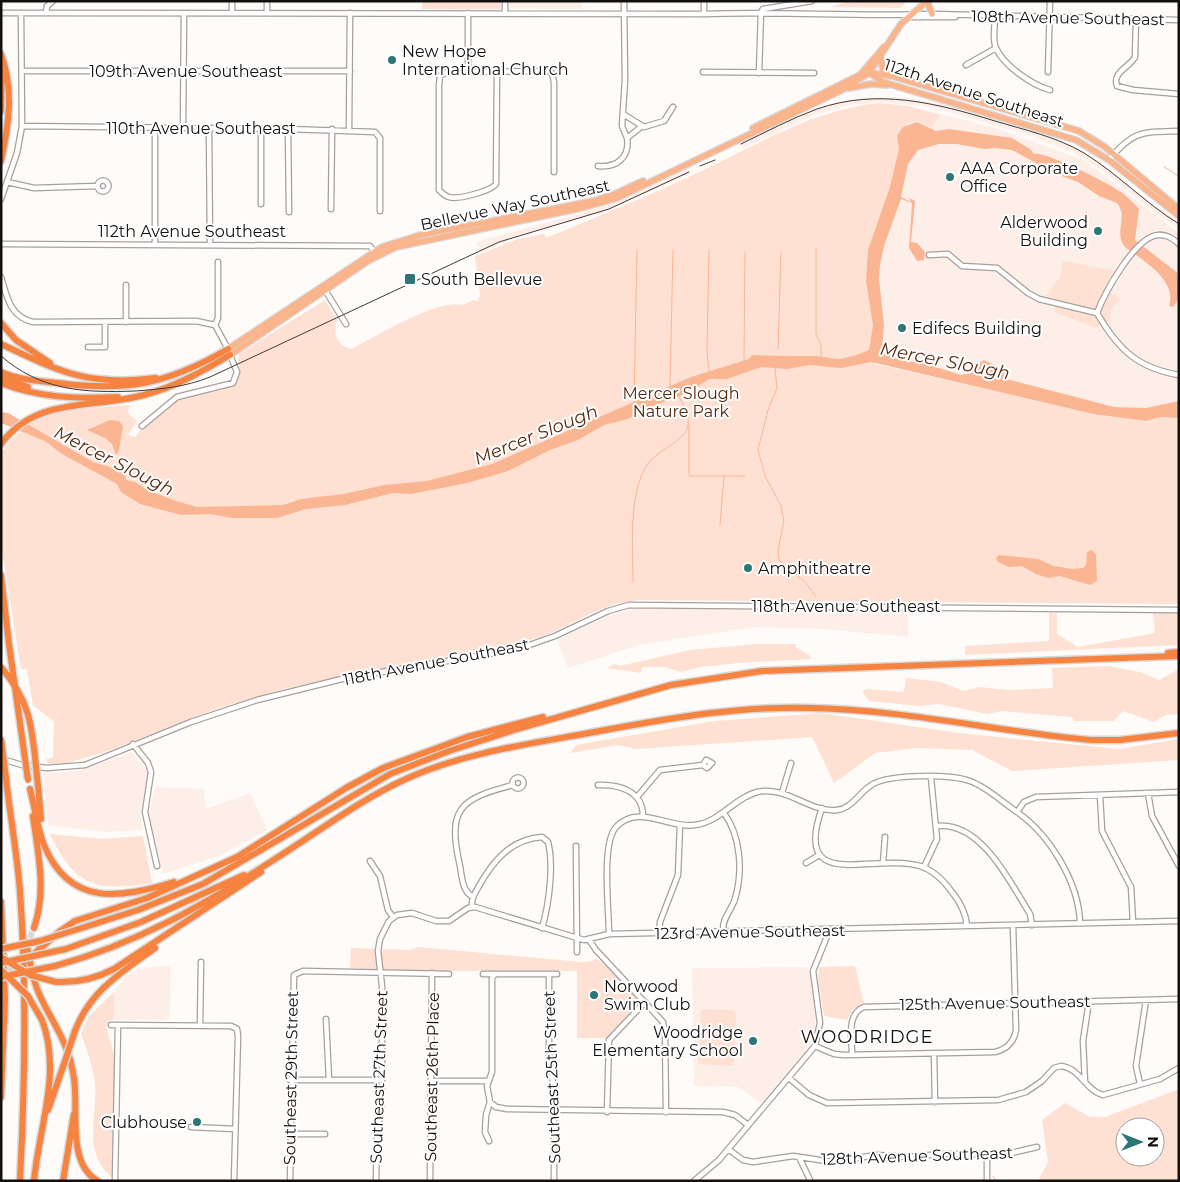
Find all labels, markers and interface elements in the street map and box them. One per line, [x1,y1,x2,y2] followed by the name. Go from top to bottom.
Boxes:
[971,7,1166,29] street label: 108th Avenue Southeast
[402,42,568,79] place label: New Hope International Church
[386,54,398,66] marker: New Hope International Church
[882,55,1067,131] street label: 112th Avenue Southeast
[89,62,283,81] street label: 109th Avenue Southeast
[106,119,296,138] street label: 110th Avenue Southeast
[960,159,1078,196] place label: AAA Corporate Office
[944,171,956,183] marker: AAA Corporate Office
[419,176,612,234] street label: Bellevue Way Southeast
[1000,213,1088,250] place label: Alderwood Building
[98,222,286,241] street label: 112th Avenue Southeast
[1092,225,1104,237] marker: Alderwood Building
[421,270,542,289] place label: South Bellevue
[403,272,417,286] marker: South Bellevue
[912,319,1042,338] place label: Edifecs Building
[896,322,908,334] marker: Edifecs Building
[878,338,1012,384] water label: Mercer Slough
[623,384,740,421] park label: Mercer Slough Nature Park
[471,400,601,470] water label: Mercer Slough
[50,421,178,501] water label: Mercer Slough
[758,559,871,578] place label: Amphitheatre
[742,562,754,574] marker: Amphitheatre
[752,597,941,616] street label: 118th Avenue Southeast
[341,635,531,689] street label: 118th Avenue Southeast
[654,921,846,943] street label: 123rd Avenue Southeast
[604,977,691,1014] place label: Norwood Swim Club
[588,989,600,1001] marker: Norwood Swim Club
[280,990,302,1165] street label: Southeast 29th Street
[366,990,392,1164] street label: Southeast 27th Street
[539,990,565,1164] street label: Southeast 25th Street
[421,992,443,1162] street label: Southeast 26th Place
[899,992,1091,1014] street label: 125th Avenue Southeast
[592,1023,743,1060] place label: Woodridge Elementary School
[801,1026,933,1048] district label: WOODRIDGE
[747,1035,759,1047] marker: Woodridge Elementary School
[101,1113,187,1132] place label: Clubhouse
[191,1116,203,1128] marker: Clubhouse
[1115,1117,1165,1167] north arrow
[1144,1136,1162,1148] text: N
[821,1143,1014,1169] street label: 128th Avenue Southeast

